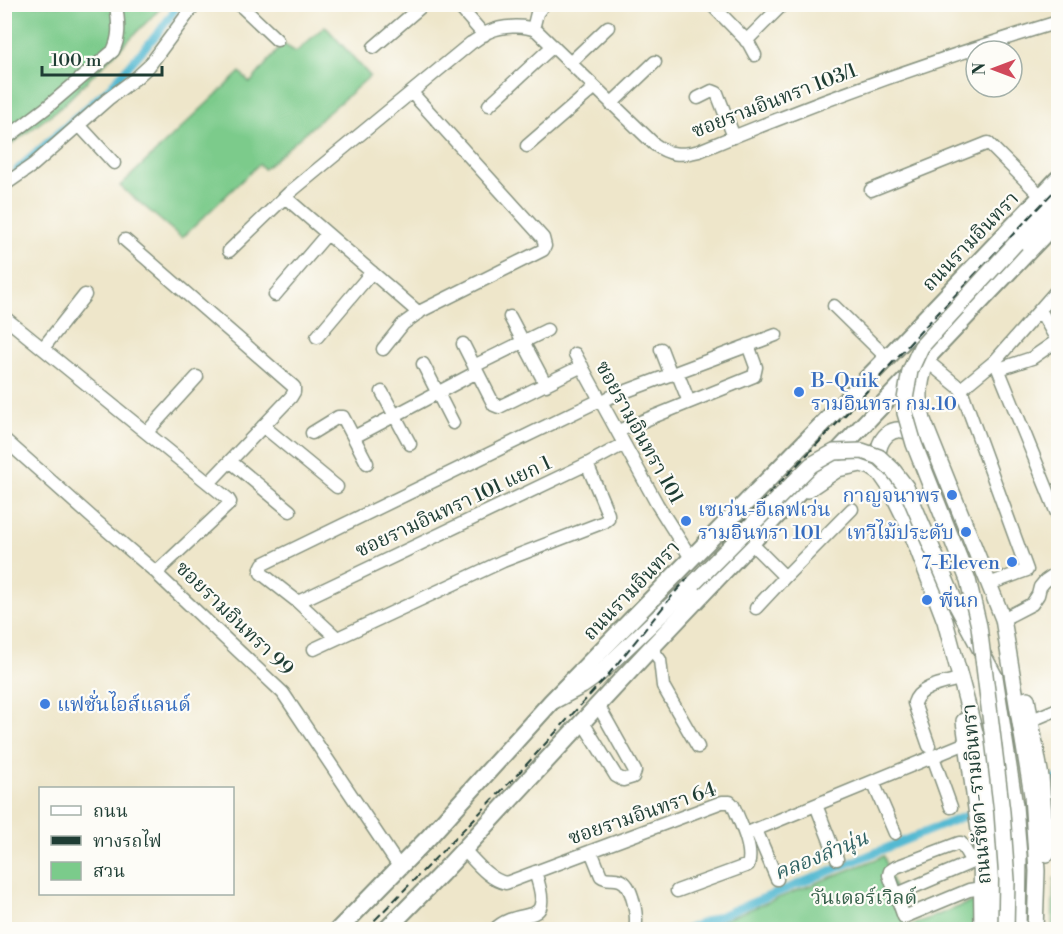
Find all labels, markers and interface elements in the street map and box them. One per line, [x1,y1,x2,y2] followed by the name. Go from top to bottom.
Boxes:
[42,39,162,77] scale bar
[964,39,1024,99] north arrow
[51,49,102,72] text: 100 m
[688,58,861,144] street label: ซอยรามอินทรา 103/1
[970,62,990,75] text: N
[917,187,1025,297] street label: ถนนรามอินทรา
[589,357,688,509] street label: ซอยรามอินทรา 101
[810,369,957,417] place label: B-Quik รามอินทรา กม.10
[792,385,806,399] marker: B-Quik รามอินทรา กม.10
[352,451,556,564] street label: ซอยรามอินทรา 101 แยก 1
[842,484,940,509] place label: กาญจนาพร
[945,488,959,502] marker: กาญจนาพร
[698,498,830,546] place label: เซเว่น-อีเลฟเว่น รามอินทรา 101
[679,514,693,528] marker: เซเว่น-อีเลฟเว่น รามอินทรา 101
[846,519,954,546] place label: เทวีไม้ประดับ
[959,525,973,539] marker: เทวีไม้ประดับ
[578,536,686,646] street label: ถนนรามอินทรา
[921,551,1000,576] place label: 7-Eleven
[1005,555,1019,569] marker: 7-Eleven
[170,556,298,682] street label: ซอยรามอินทรา 99
[939,585,979,614] place label: พี่นก
[920,593,934,607] marker: พี่นก
[57,689,191,718] place label: แฟชั่นไอส์แลนด์
[38,697,52,711] marker: แฟชั่นไอส์แลนด์
[957,703,998,885] street label: ถนนรัชดา-รามอินทรา
[565,777,720,851] street label: ซอยรามอินทรา 64
[39,787,234,895] legend
[93,800,128,823] text: ถนน
[770,825,872,887] water label: คลองลำนุ่น
[93,829,162,853] text: ทางรถไฟ
[93,860,125,883] text: สวน
[811,886,917,911] park label: วันเดอร์เวิลด์

